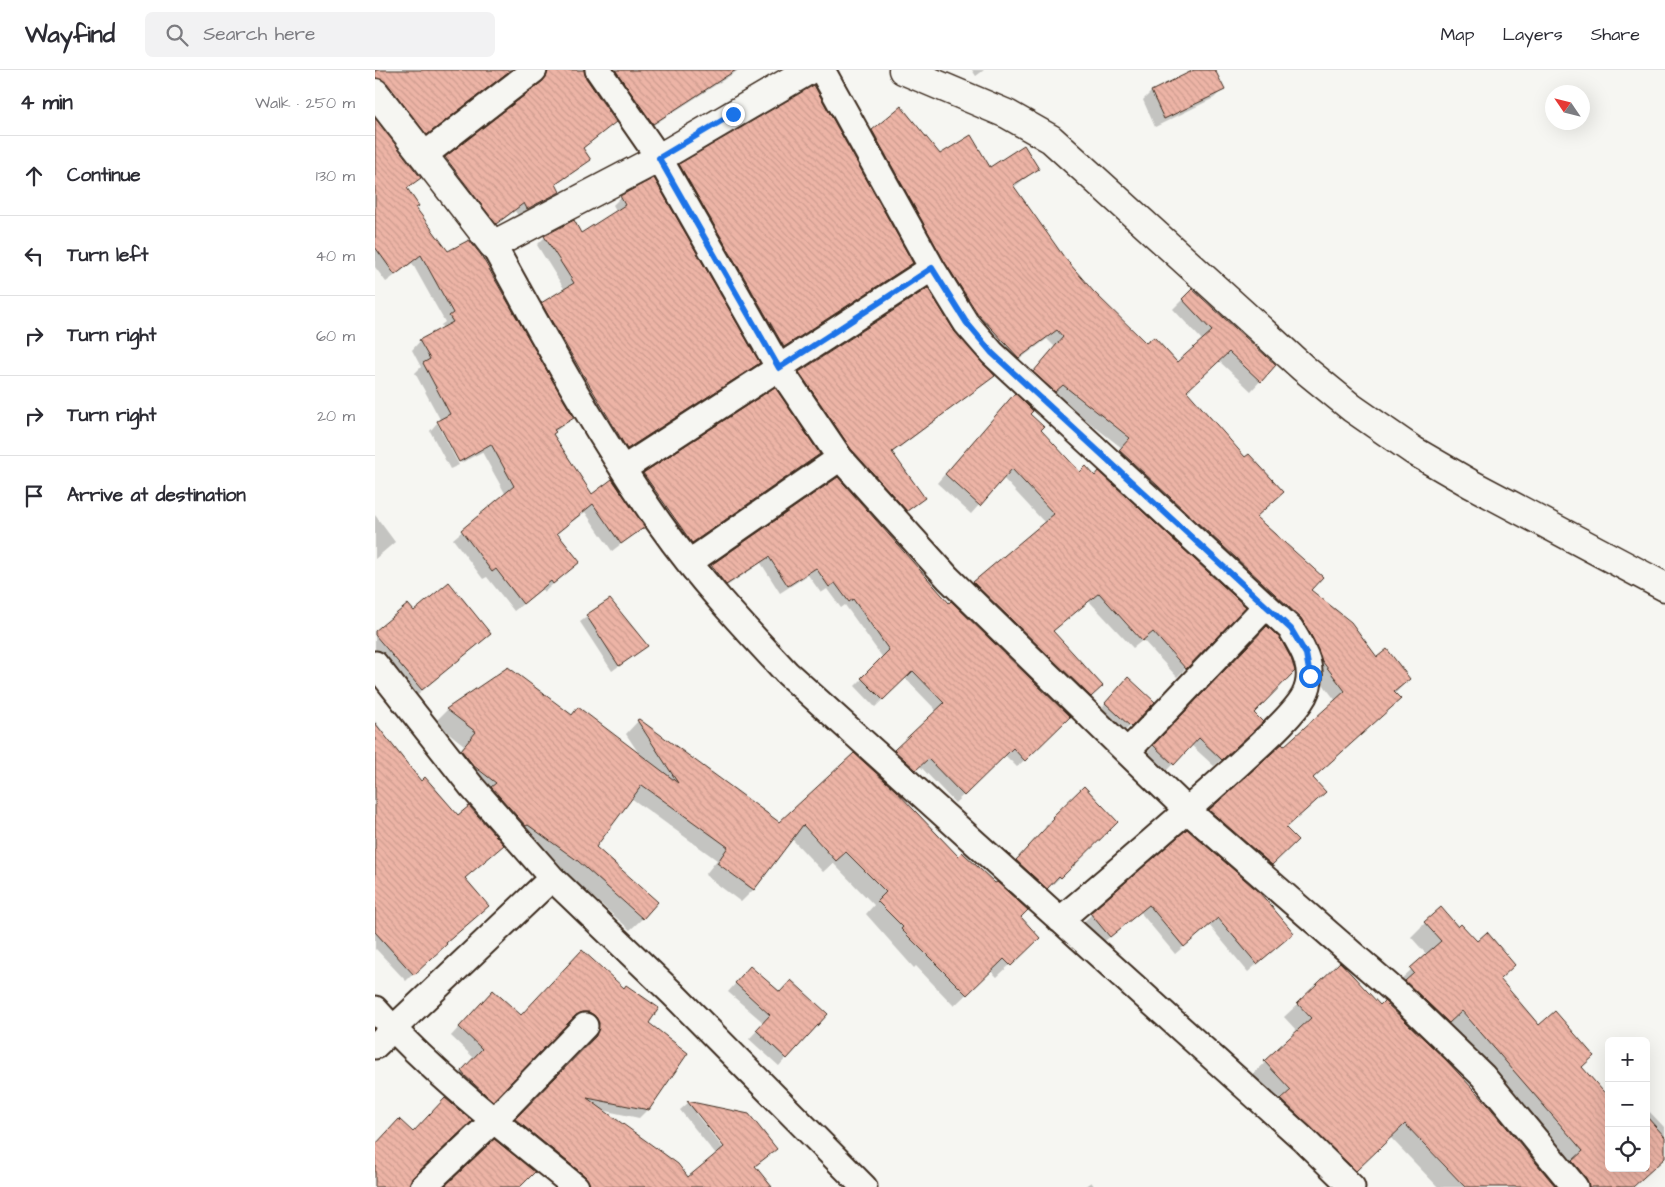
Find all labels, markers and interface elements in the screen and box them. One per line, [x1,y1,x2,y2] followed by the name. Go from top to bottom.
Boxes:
[145,12,495,57] search box
[25,18,115,52] text: Wayfind
[163,21,191,49] icon: search
[203,21,315,48] text: Search here
[1440,22,1474,47] text: Map
[1502,22,1563,47] text: Layers
[1591,22,1640,47] text: Share
[1545,85,1590,130] north arrow
[20,88,73,117] text: 4 min
[255,92,355,114] text: Walk · 250 m
[722,103,745,126] route end
[20,162,48,190] icon: ahead
[67,162,141,189] text: Continue
[316,165,355,187] text: 130 m
[20,242,48,270] icon: left
[67,242,148,269] text: Turn left
[315,245,355,267] text: 40 m
[20,322,48,350] icon: right
[67,322,156,349] text: Turn right
[316,325,355,347] text: 60 m
[20,402,48,430] icon: right
[67,402,156,429] text: Turn right
[317,405,355,427] text: 20 m
[20,482,48,510] icon: arrive
[67,482,246,509] text: Arrive at destination
[1299,665,1322,688] route start
[1605,1037,1650,1172] map controls
[1605,1037,1650,1082] button: +
[1605,1082,1650,1127] button: −
[1605,1127,1650,1172] button: locate

